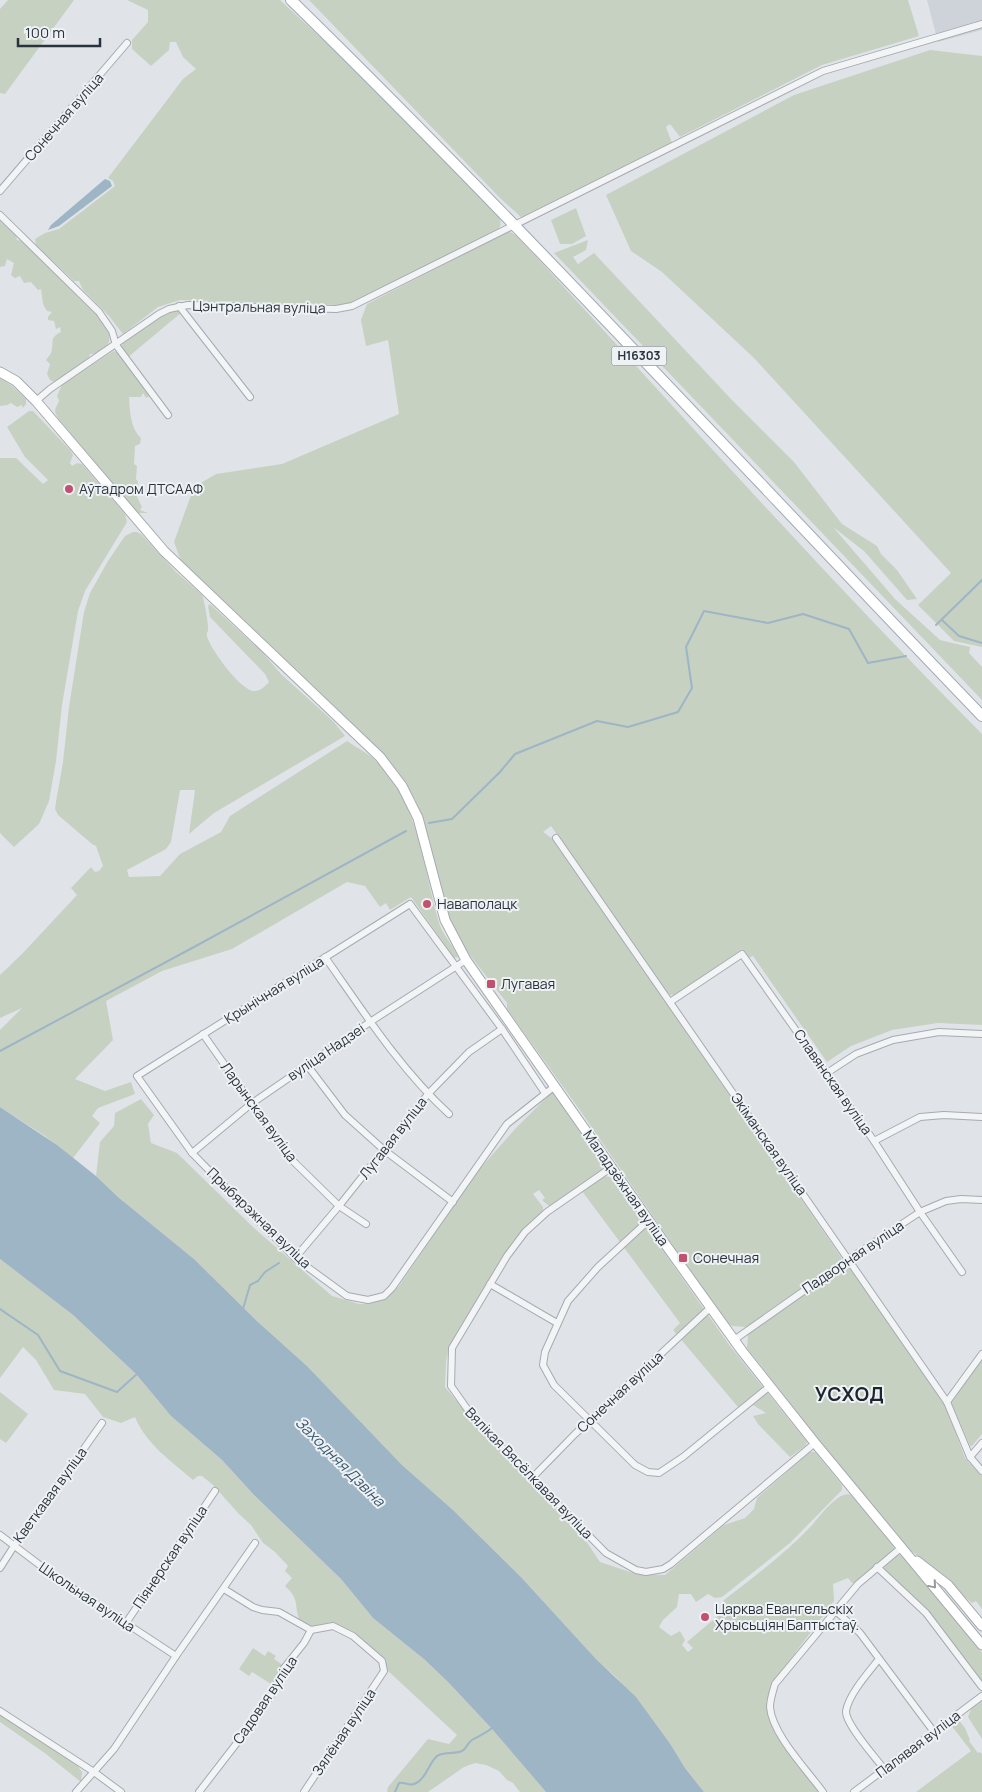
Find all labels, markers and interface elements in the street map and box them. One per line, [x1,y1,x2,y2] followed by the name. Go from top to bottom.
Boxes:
[18,15,100,47] scale bar
[25,22,65,43] text: 100 m
[20,68,107,165] street label: Сонечная вуліца
[192,296,326,317] street label: Цэнтральная вуліца
[612,346,666,366] road number: Н16303
[79,479,203,498] place label: Аўтадром ДТСААФ
[63,483,75,495] marker: Аўтадром ДТСААФ
[437,894,518,913] place label: Наваполацк
[421,898,433,910] marker: Наваполацк
[220,951,327,1028] street label: Крынічная вуліца
[501,974,555,993] place label: Лугавая
[485,978,497,990] marker: Лугавая
[283,1019,368,1084] street label: вуліца Надзеі
[790,1025,877,1138] street label: Славянская вуліца
[217,1058,302,1165] street label: Ларынская вуліца
[727,1089,812,1199] street label: Экіманская вуліца
[355,1093,431,1183] street label: Лугавая вуліца
[579,1126,674,1249] street label: Маладзёжная вуліца
[203,1163,316,1272] street label: Прыбярэжная вуліца
[798,1215,907,1298] street label: Падворная вуліца
[693,1248,759,1267] place label: Сонечная
[677,1252,689,1264] marker: Сонечная
[572,1347,667,1437] street label: Сонечная вуліца
[815,1381,885,1407] district label: УСХОД
[461,1403,597,1543] street label: Вялікая Вясёлкавая вуліца
[291,1412,390,1511] water label: Заходняя Дзвіна
[8,1443,91,1546] street label: Кветкавая вуліца
[128,1501,211,1612] street label: Піянерская вуліца
[36,1557,139,1636] street label: Школьная вуліца
[927,1579,935,1588] one-way arrow
[715,1599,859,1634] place label: Царква Евангельскіх Хрысьціян Баптыстаў.
[699,1611,711,1623] marker: Царква Евангельскіх Хрысьціян Баптыстаў.
[228,1652,301,1748] street label: Садовая вуліца
[307,1684,380,1779] street label: Зялёная вуліца
[871,1705,964,1782] street label: Палявая вуліца

